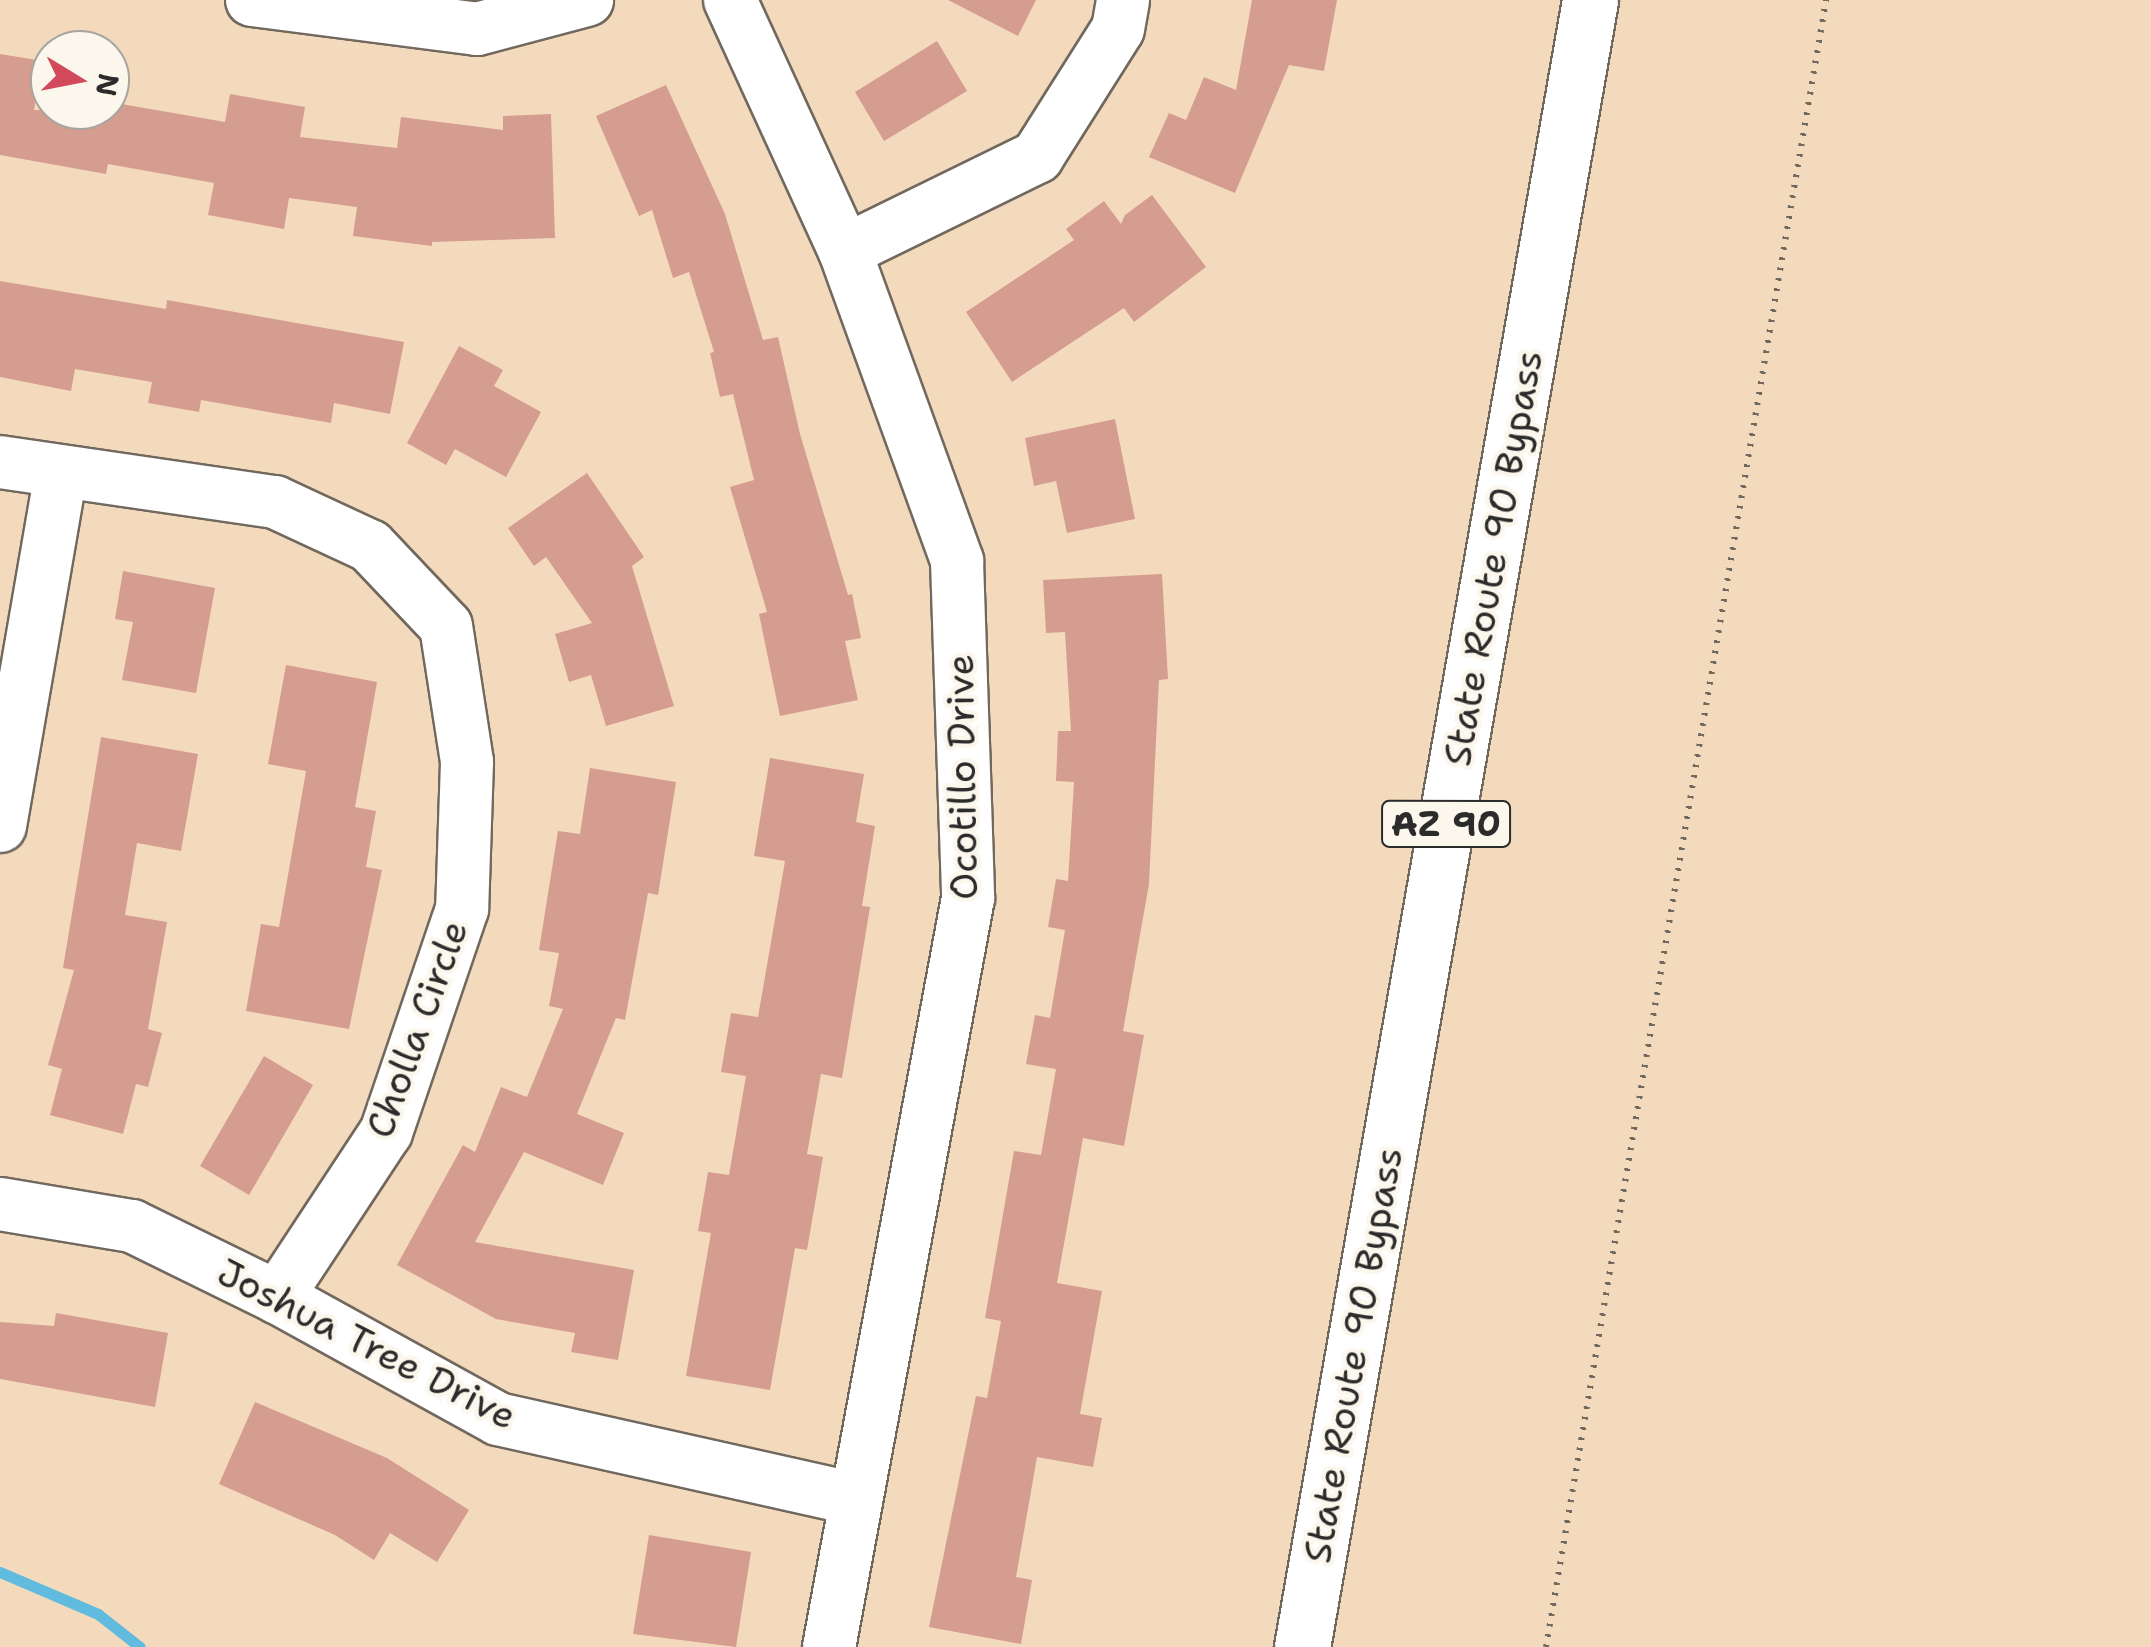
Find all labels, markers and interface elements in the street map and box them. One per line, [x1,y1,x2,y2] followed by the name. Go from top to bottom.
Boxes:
[30,30,130,130] north arrow
[87,71,128,99] text: N
[1434,347,1552,769] street label: State Route 90 Bypass
[937,654,987,900] street label: Ocotillo Drive
[1381,794,1511,854] road number: AZ 90
[357,914,477,1144] street label: Cholla Circle
[1294,1144,1412,1566] street label: State Route 90 Bypass
[210,1249,524,1439] street label: Joshua Tree Drive

